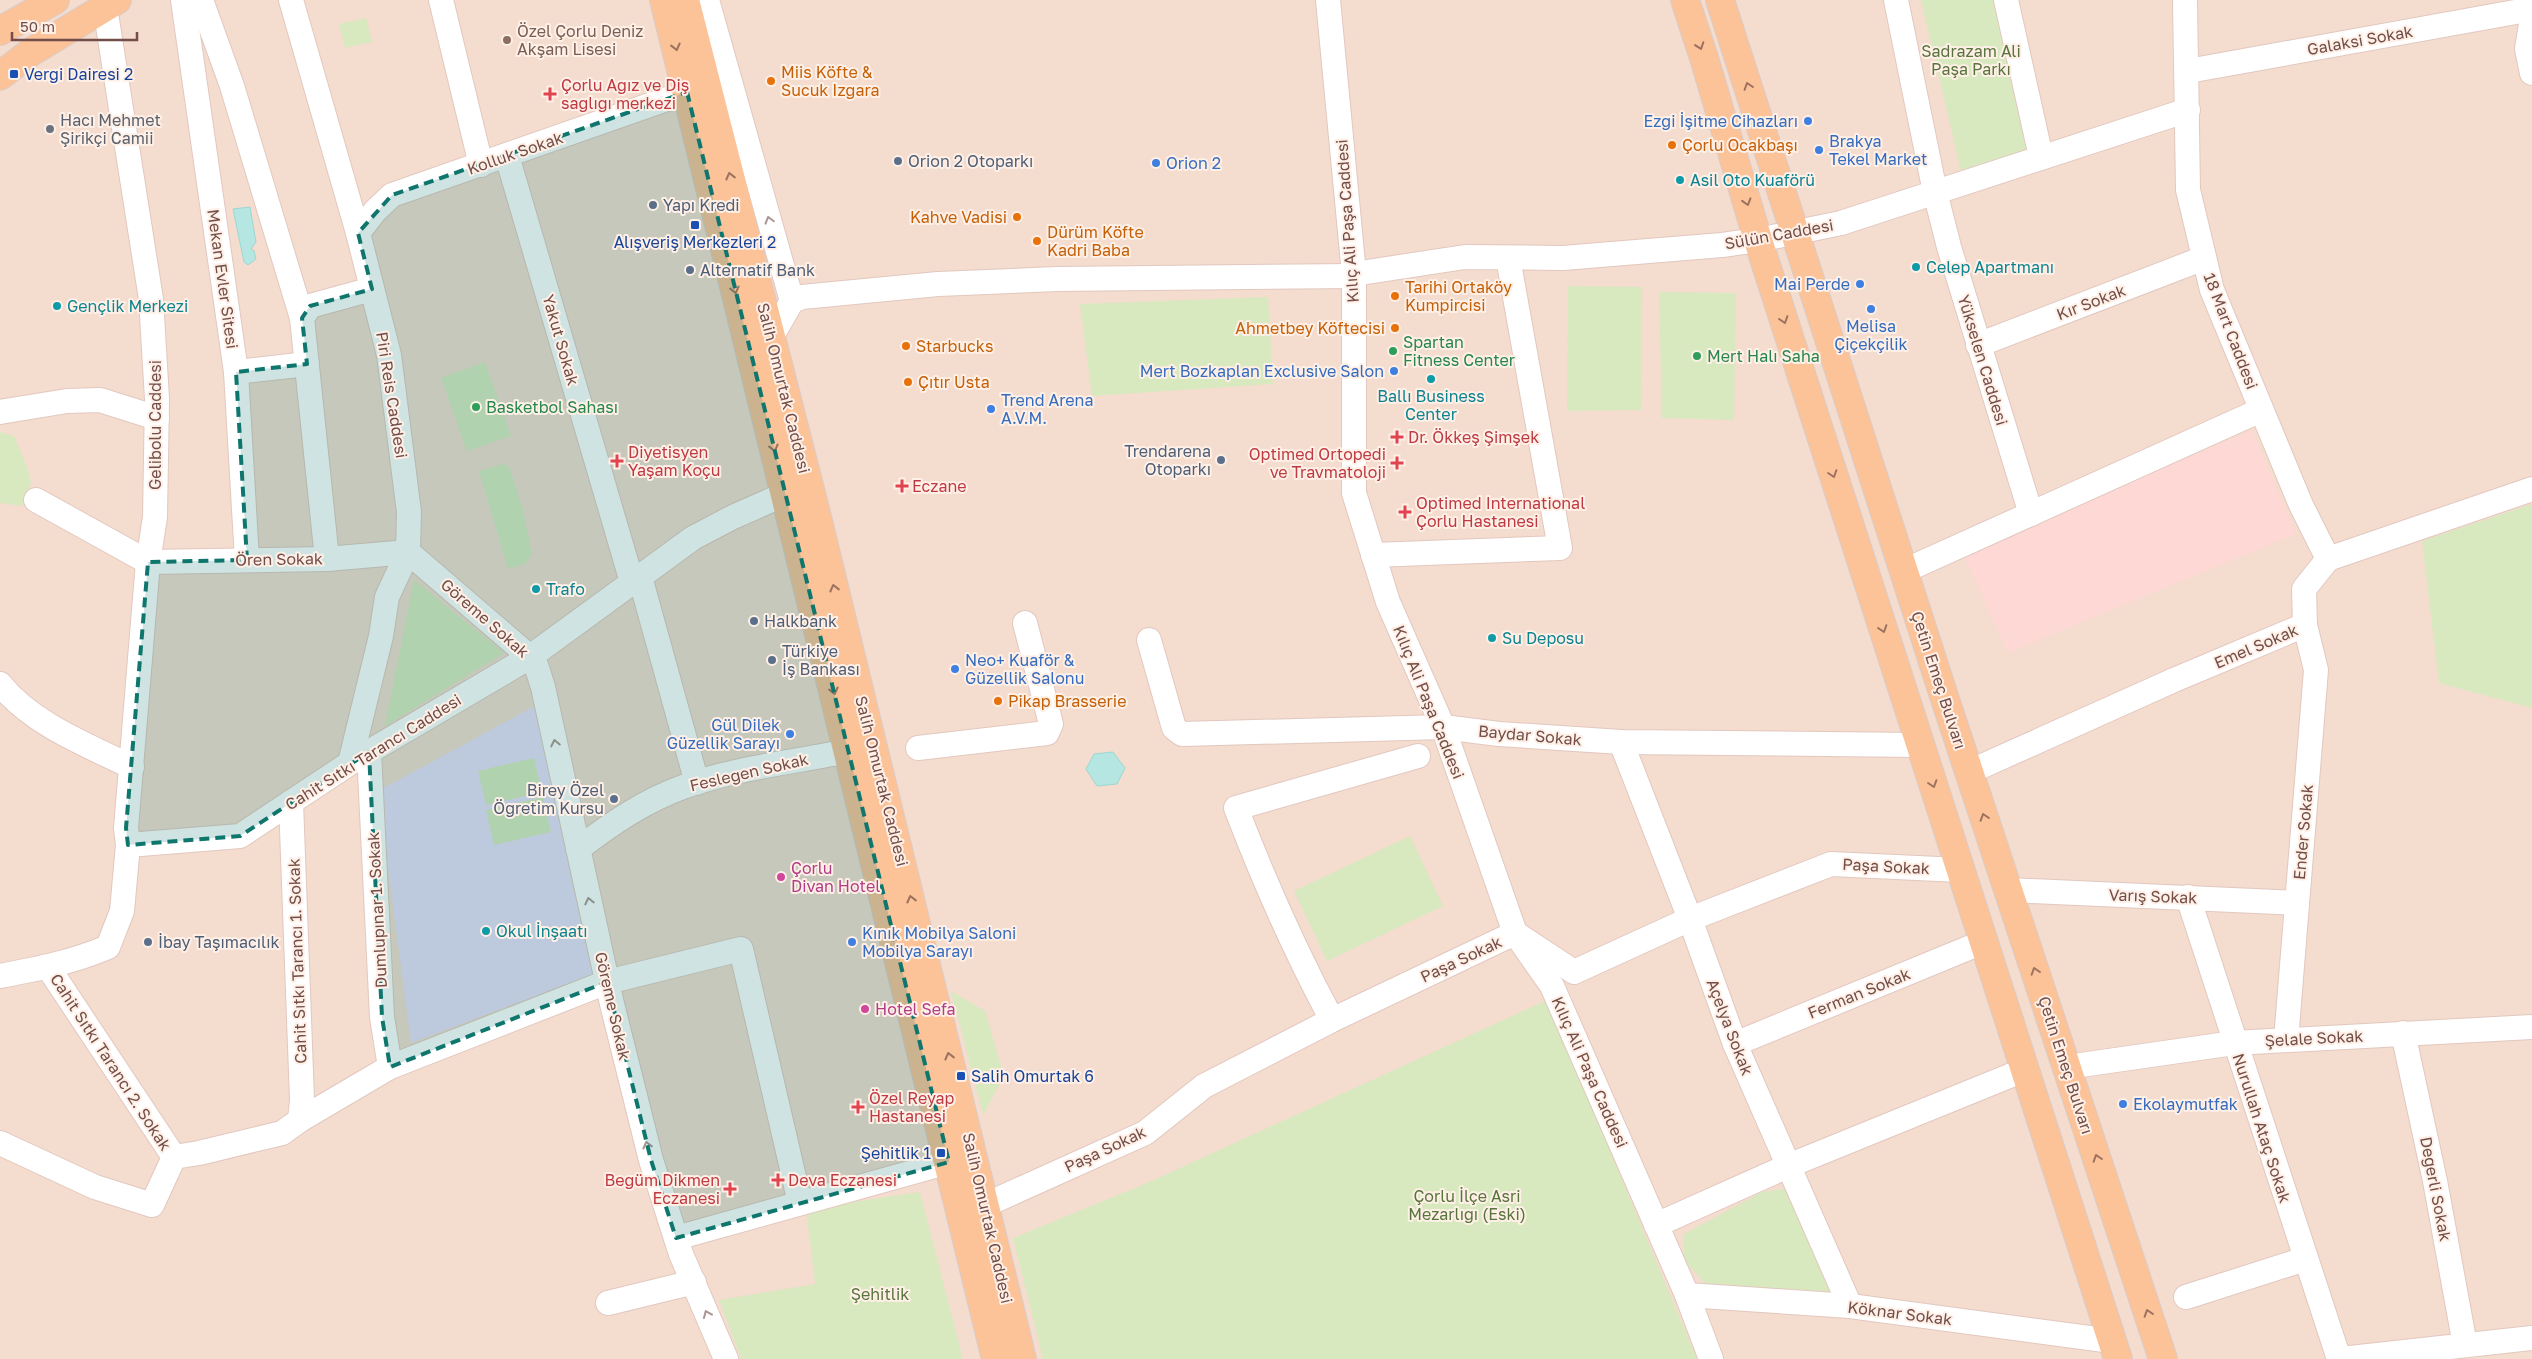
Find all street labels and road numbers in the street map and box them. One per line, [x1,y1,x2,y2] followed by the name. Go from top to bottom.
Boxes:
[2306,21,2414,59] street label: Galaksi Sokak
[464,127,566,179] street label: Kolluk Sokak
[1331,139,1363,303] street label: Kılıç Ali Paşa Caddesi
[203,208,243,350] street label: Mekan Evler Sitesi
[1723,215,1835,253] street label: Sülün Caddesi
[2200,270,2262,392] street label: 18 Mart Caddesi
[2054,280,2128,324] street label: Kır Sokak
[538,292,584,388] street label: Yakut Sokak
[1954,292,2012,428] street label: Yükselen Caddesi
[753,301,815,475] street label: Salih Omurtak Caddesi
[372,330,412,460] street label: Piri Reis Caddesi
[145,360,165,490] street label: Gelibolu Caddesi
[235,548,323,570] street label: Ören Sokak
[437,574,533,662] street label: Göreme Sokak
[1907,609,1971,751] street label: Çetin Emeç Bulvarı
[2211,619,2301,673] street label: Emel Sokak
[1389,622,1469,782] street label: Kılıç Ali Paşa Caddesi
[281,690,465,814] street label: Cahit Sıtkı Tarancı Caddesi
[851,694,913,868] street label: Salih Omurtak Caddesi
[1477,721,1583,749] street label: Baydar Sokak
[688,749,810,795] street label: Fesleğen Sokak
[2289,783,2317,881] street label: Ender Sokak
[363,831,391,989] street label: Dumlupınar 1. Sokak
[1842,854,1930,878] street label: Paşa Sokak
[283,858,311,1064] street label: Cahit Sıtkı Tarancı 1. Sokak
[2108,884,2198,908] street label: Varış Sokak
[1417,931,1505,987] street label: Paşa Sokak
[591,950,635,1062] street label: Göreme Sokak
[1805,963,1913,1023] street label: Ferman Sokak
[46,970,176,1154] street label: Cahit Sıtkı Tarancı 2. Sokak
[1702,976,1758,1078] street label: Açelya Sokak
[1548,993,1632,1151] street label: Kılıç Ali Paşa Caddesi
[2034,994,2098,1136] street label: Çetin Emeç Bulvarı
[2264,1025,2364,1051] street label: Şelale Sokak
[2228,1051,2296,1205] street label: Nurullah Ataç Sokak
[1061,1121,1149,1177] street label: Paşa Sokak
[959,1131,1017,1305] street label: Salih Omurtak Caddesi
[2416,1135,2456,1243] street label: Değerli Sokak
[1847,1297,1953,1329] street label: Köknar Sokak

